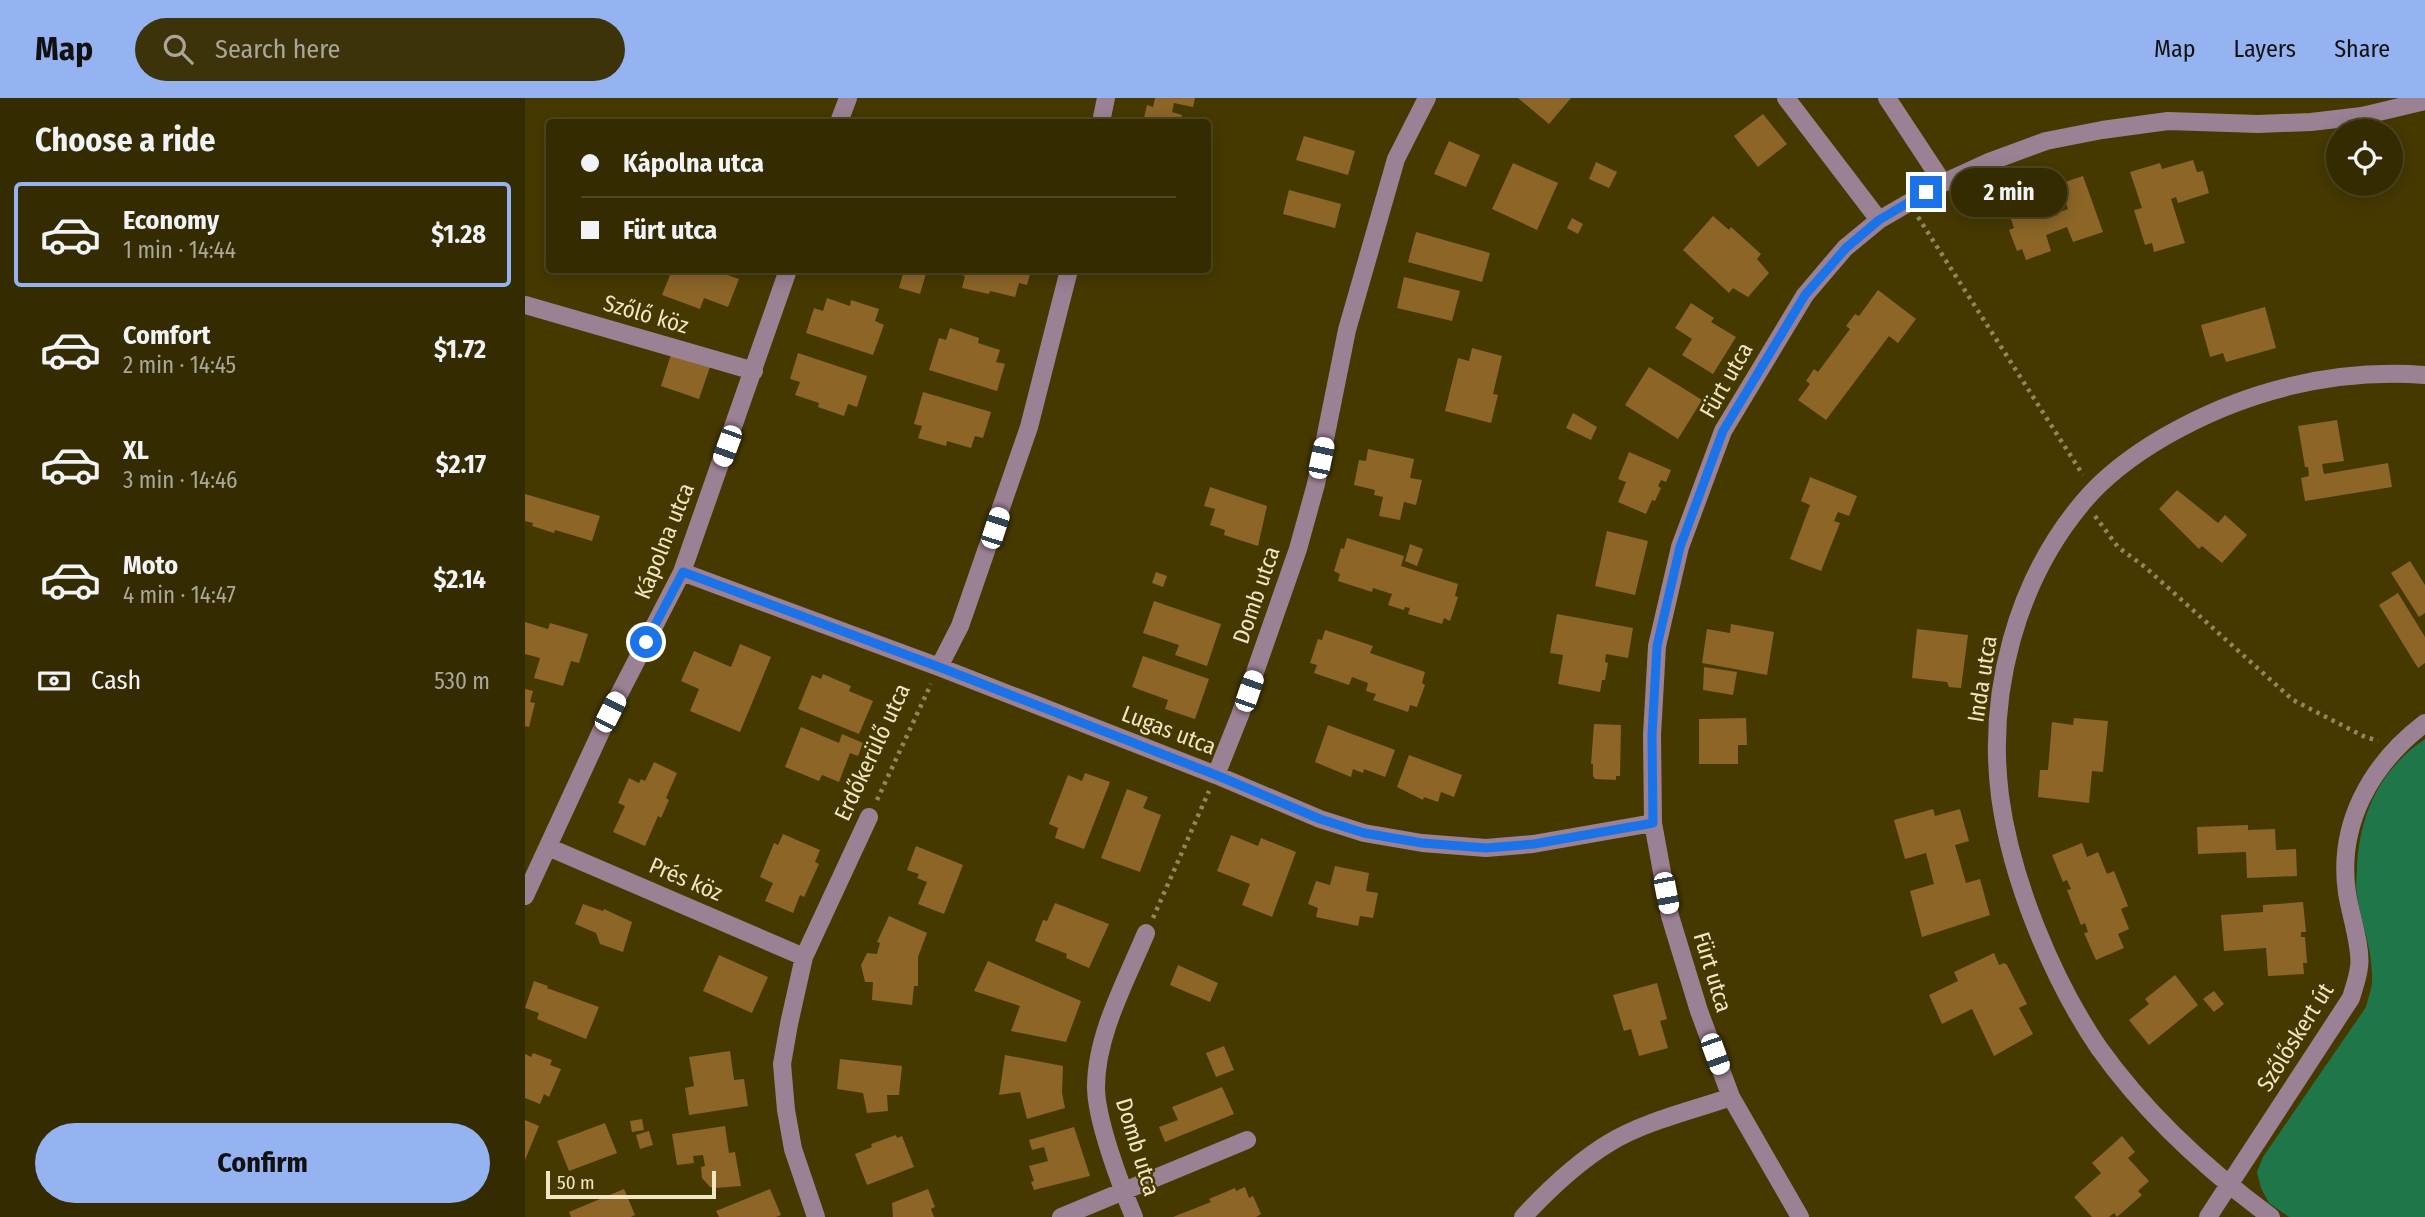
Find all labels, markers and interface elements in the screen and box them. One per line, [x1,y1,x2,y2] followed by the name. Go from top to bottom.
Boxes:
[135,18,625,81] search box
[35,29,93,69] text: Map
[159,30,197,68] icon: search
[215,34,340,65] text: Search here
[2154,35,2196,63] text: Map
[2234,35,2296,63] text: Layers
[2334,35,2390,63] text: Share
[2326,119,2403,196] map controls
[2326,119,2403,196] button: locate
[35,121,216,159] text: Choose a ride
[623,148,764,179] text: Kápolna utca
[1951,168,2066,217] callout: 2 min
[1910,176,1942,208] route end
[1984,178,2035,206] text: 2 min
[39,203,102,266] icon: car
[123,205,219,236] text: Economy
[623,215,717,246] text: Fürt utca
[431,219,486,250] text: $1.28
[123,236,236,264] text: 1 min · 14:44
[600,289,692,339] street label: Szőlő köz
[39,318,102,381] icon: car
[123,320,211,351] text: Comfort
[434,334,486,365] text: $1.72
[1693,337,1759,423] street label: Fürt utca
[123,351,236,379] text: 2 min · 14:45
[710,423,745,469] car
[39,433,102,496] icon: car
[123,435,149,466] text: XL
[1307,435,1336,481] car
[436,449,486,480] text: $2.17
[123,466,237,494] text: 3 min · 14:46
[628,479,700,603] street label: Kápolna utca
[979,505,1012,551] car
[1226,543,1286,647] street label: Domb utca
[39,548,102,611] icon: car
[123,550,178,581] text: Moto
[434,564,486,595] text: $2.14
[123,581,236,609] text: 4 min · 14:47
[630,626,662,658] route start
[1961,634,2003,724] street label: Inda utca
[35,662,73,700] icon: cash
[91,665,141,696] text: Cash
[434,667,490,695] text: 530 m
[1233,668,1266,714] car
[828,679,916,825] street label: Erdőkerülő utca
[592,689,629,735] car
[1118,699,1220,761] street label: Lugas utca
[645,851,727,907] street label: Prés köz
[1652,870,1681,916] car
[1688,929,1738,1015] street label: Fürt utca
[2251,977,2340,1096] street label: Szőlőskert út
[1698,1031,1733,1077] car
[1110,1095,1166,1199] street label: Domb utca
[35,1123,490,1203] button: Confirm
[546,1168,716,1200] scale bar
[557,1171,595,1194] text: 50 m

